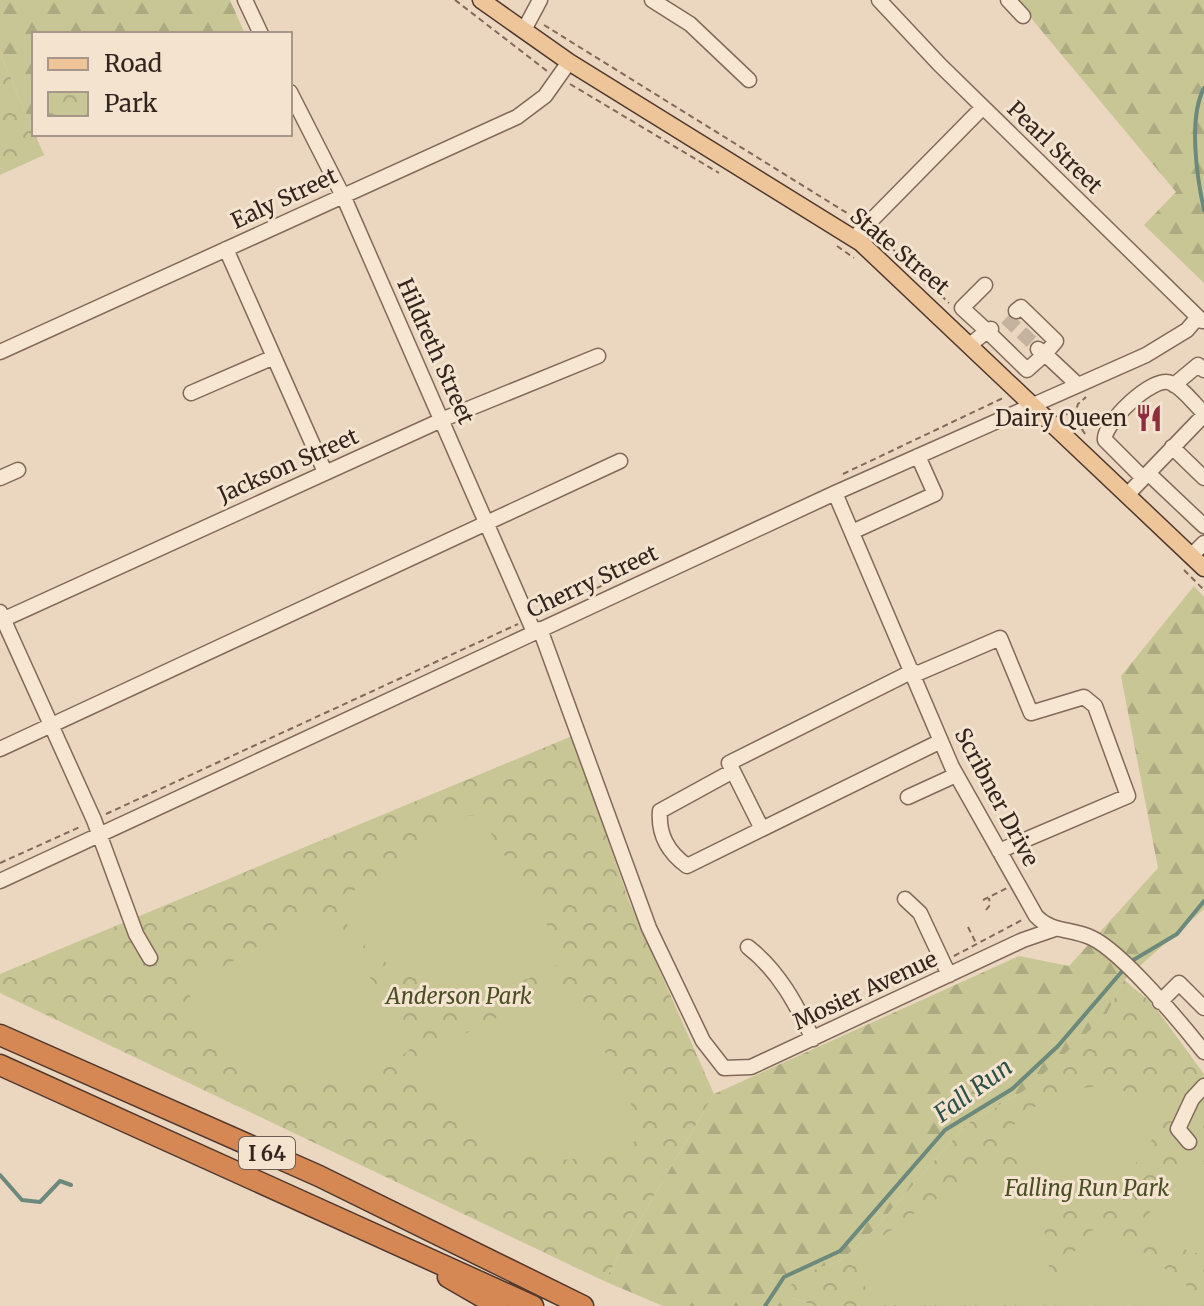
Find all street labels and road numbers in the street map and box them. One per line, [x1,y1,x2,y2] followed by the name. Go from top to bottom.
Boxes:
[1002,95,1109,200] street label: Pearl Street
[226,161,342,235] street label: Ealy Street
[845,201,956,301] street label: State Street
[391,274,481,429] street label: Hildreth Street
[213,421,363,509] street label: Jackson Street
[522,538,662,624] street label: Cherry Street
[949,723,1045,871] street label: Scribner Drive
[788,944,942,1036] street label: Mosier Avenue
[239,1137,295,1169] road number: I 64

